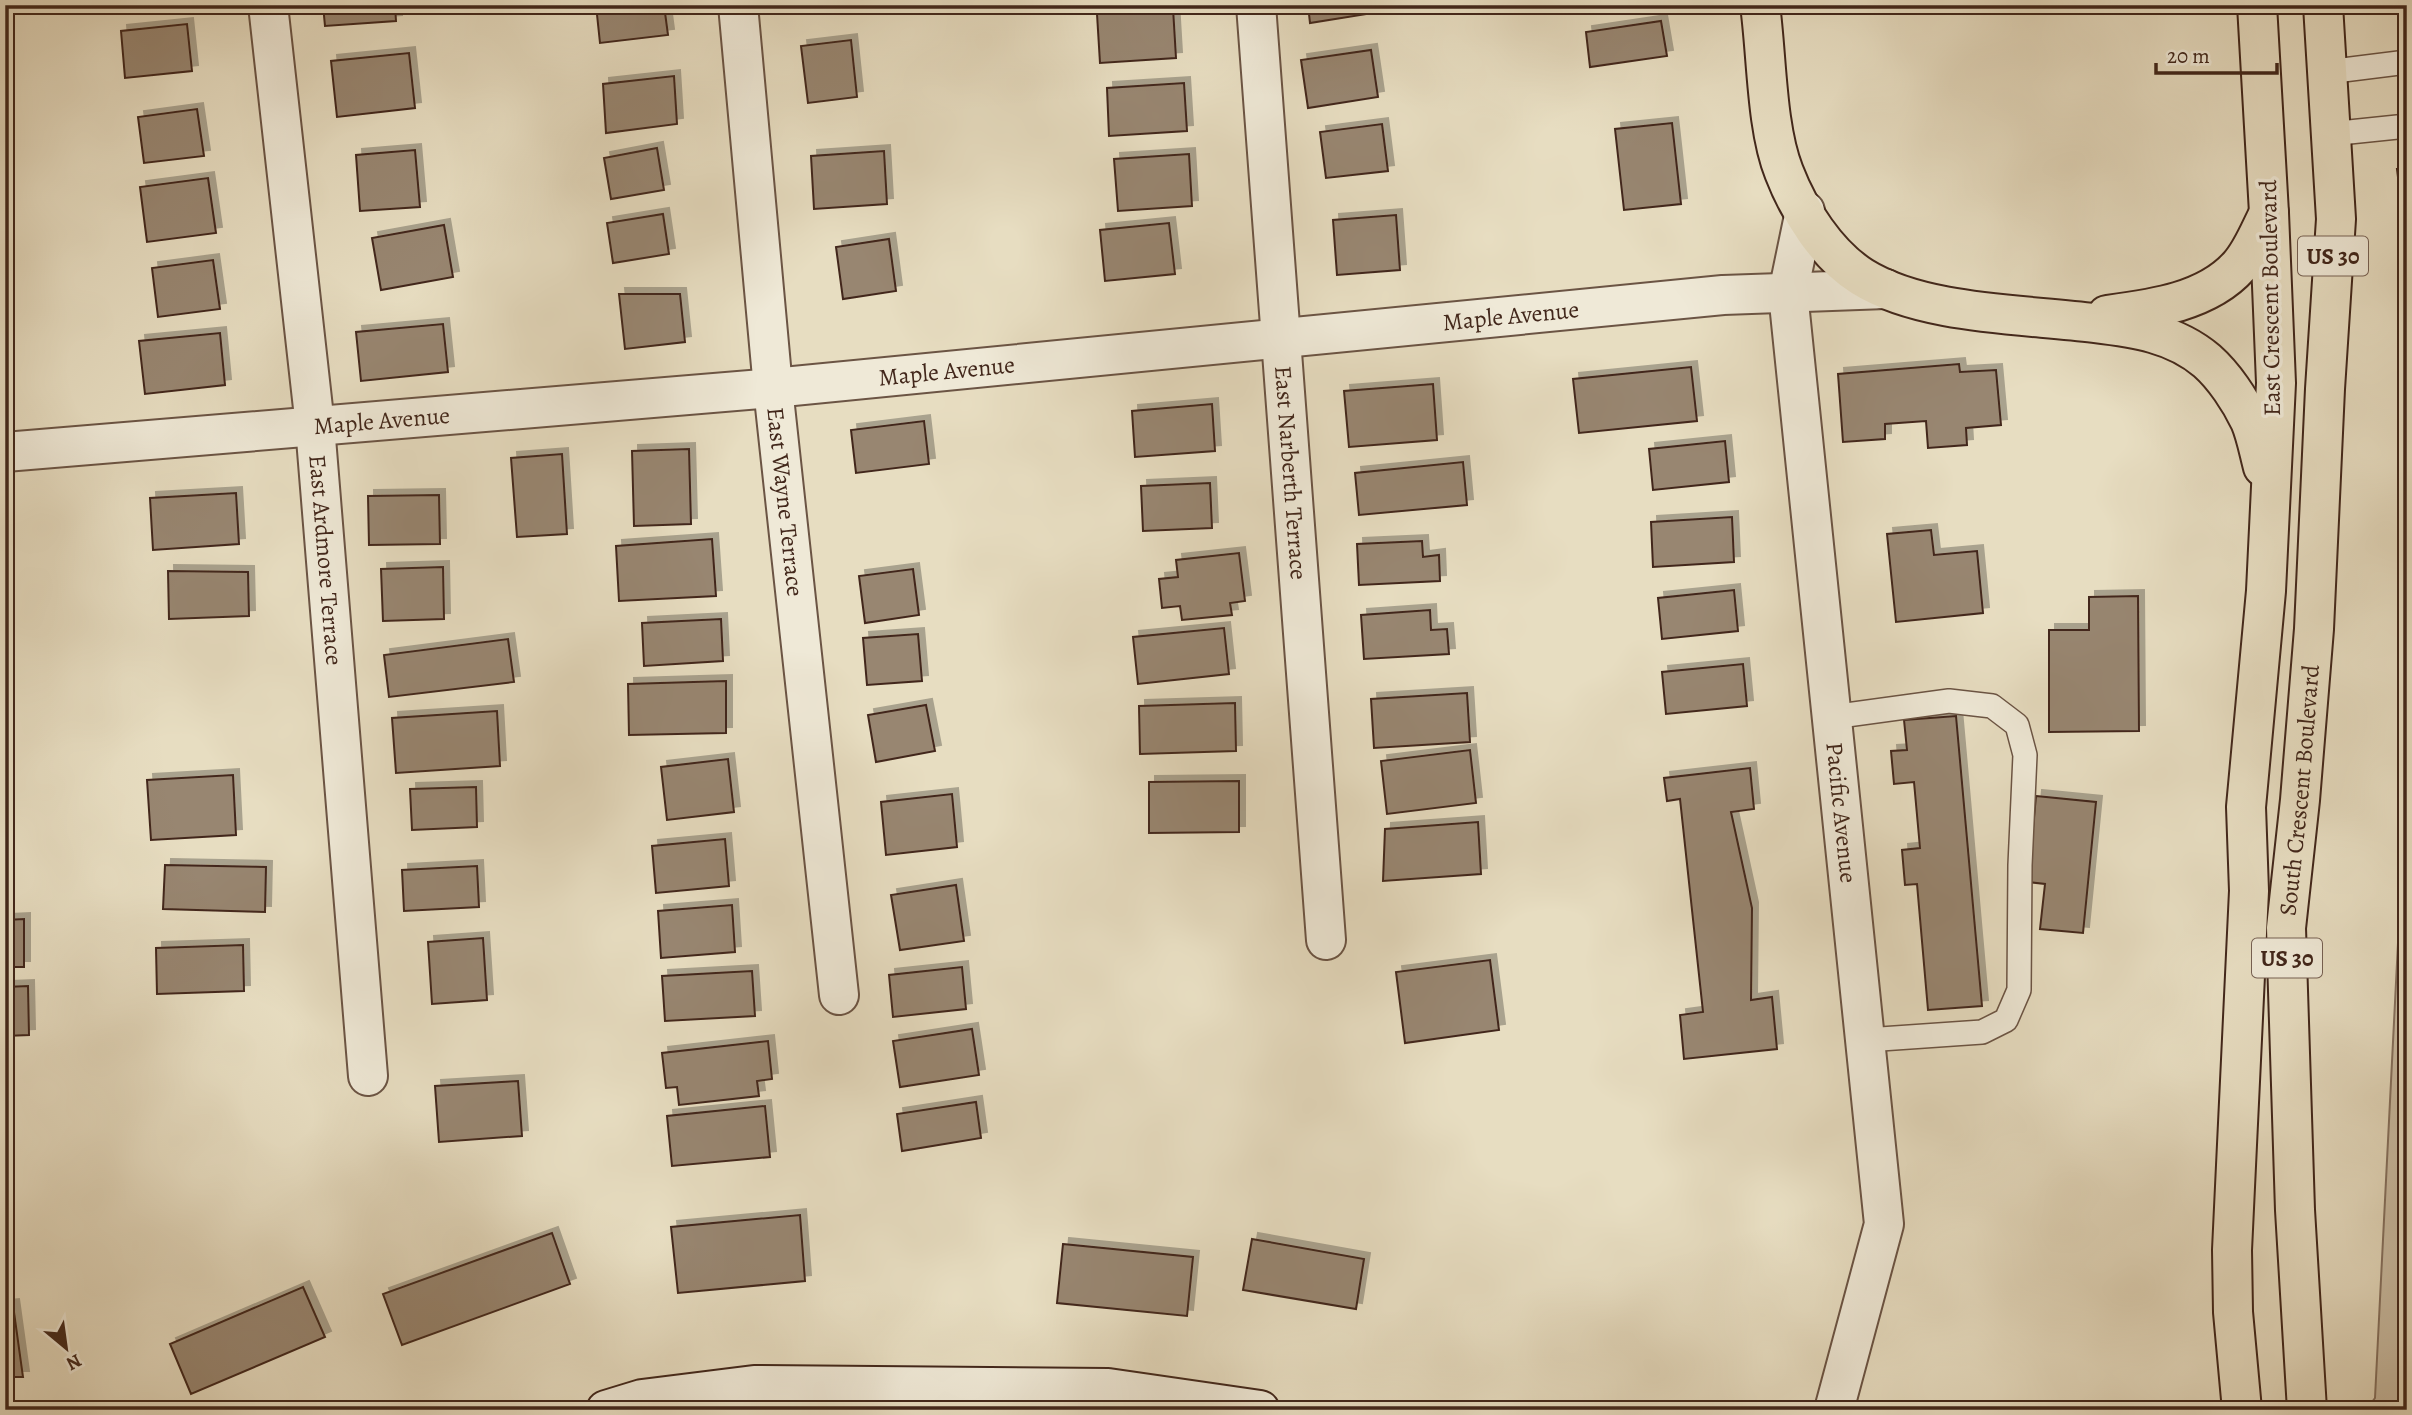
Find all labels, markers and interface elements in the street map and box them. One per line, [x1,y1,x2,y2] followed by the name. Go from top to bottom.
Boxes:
[2156,32,2277,76] scale bar
[2167,42,2210,70] text: 20 m
[2252,179,2288,416] street label: East Crescent Boulevard
[2298,236,2368,276] road number: US 30
[1441,293,1580,338] street label: Maple Avenue
[877,348,1016,394] street label: Maple Avenue
[1267,365,1315,581] street label: East Narberth Terrace
[312,399,451,442] street label: Maple Avenue
[759,405,812,598] street label: East Wayne Terrace
[301,453,350,667] street label: East Ardmore Terrace
[2271,663,2327,917] street label: South Crescent Boulevard
[1818,740,1865,885] street label: Pacific Avenue
[2252,939,2322,978] road number: US 30
[32,1314,102,1384] north arrow
[61,1347,86,1377] text: N

